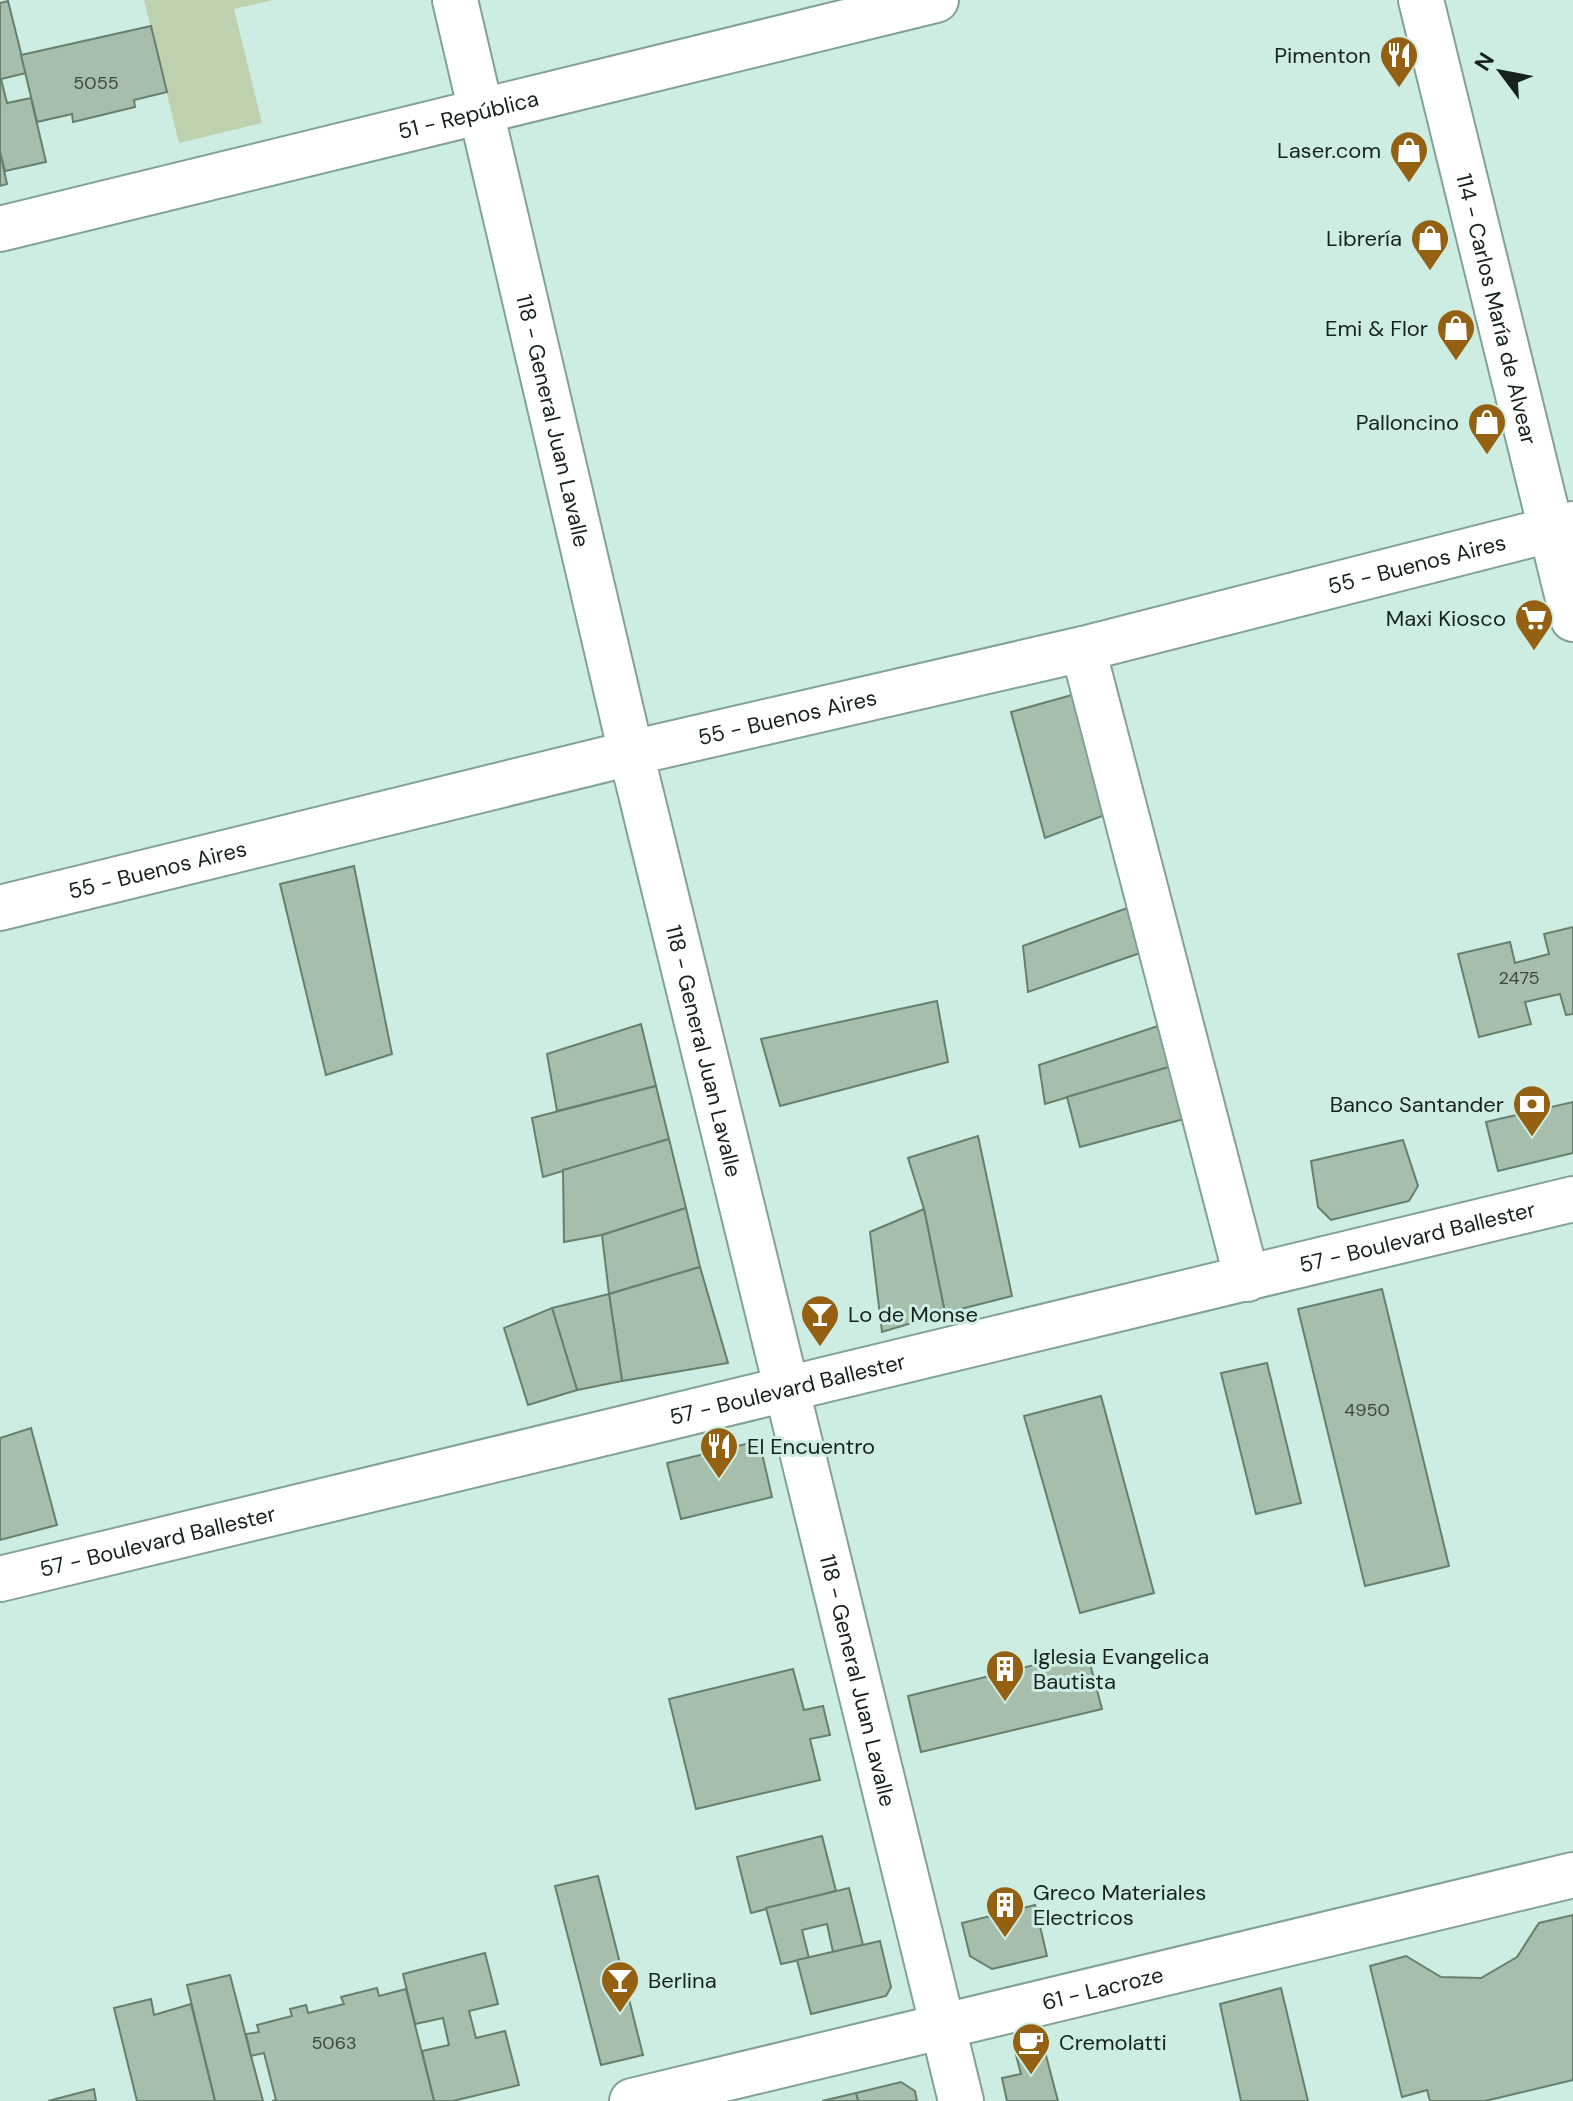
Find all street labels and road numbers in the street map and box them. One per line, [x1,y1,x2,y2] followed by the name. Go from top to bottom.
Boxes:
[395,83,541,146] street label: 51 - República
[1450,170,1544,447] street label: 114 - Carlos María de Alvear
[510,291,597,550] street label: 118 - General Juan Lavalle
[1325,527,1509,600] street label: 55 - Buenos Aires
[695,682,879,752] street label: 55 - Buenos Aires
[65,833,249,905] street label: 55 - Buenos Aires
[659,922,749,1180] street label: 118 - General Juan Lavalle
[1296,1194,1538,1279] street label: 57 - Boulevard Ballester
[666,1346,908,1431] street label: 57 - Boulevard Ballester
[37,1498,278,1583] street label: 57 - Boulevard Ballester
[813,1551,903,1809] street label: 118 - General Juan Lavalle
[1039,1959,1166,2017] street label: 61 - Lacroze

